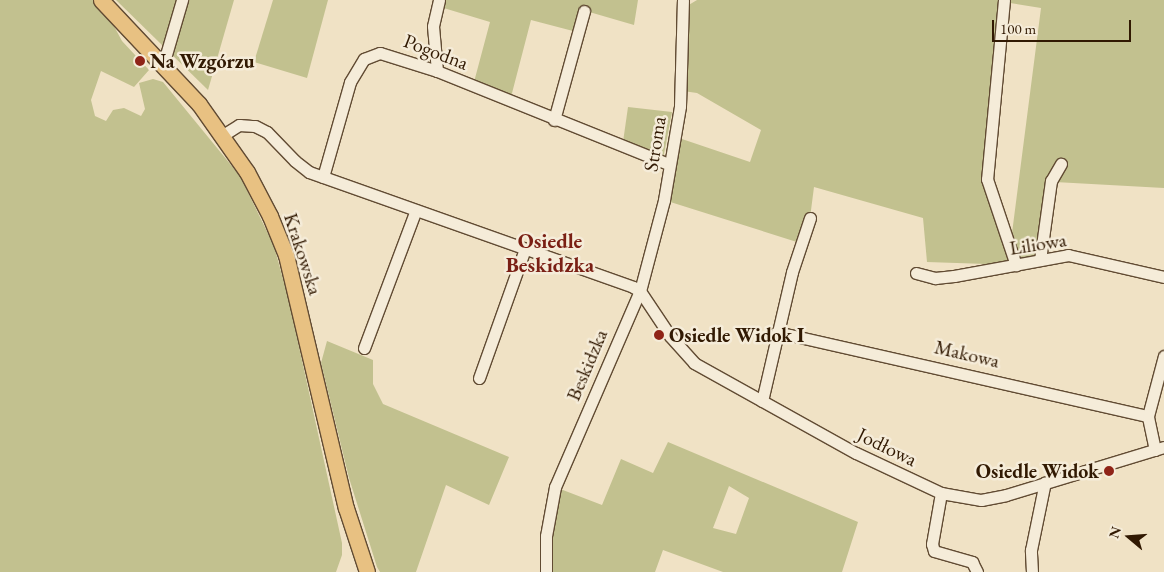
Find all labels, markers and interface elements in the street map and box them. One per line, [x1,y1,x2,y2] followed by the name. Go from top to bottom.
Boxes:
[994,10,1133,42] scale bar
[1000,19,1036,38] text: 100 m
[400,29,472,75] street label: Pogodna
[150,49,255,73] place label: Na Wzgórzu
[134,55,146,67] marker: Na Wzgórzu
[639,115,671,173] street label: Stroma
[278,210,328,298] street label: Krakowska
[506,228,594,278] district label: Osiedle Beskidzka
[1008,228,1068,260] street label: Liliowa
[669,323,804,347] place label: Osiedle Widok I
[561,326,613,404] street label: Beskidzka
[653,329,665,341] marker: Osiedle Widok I
[932,335,1002,373] street label: Makowa
[853,422,921,472] street label: Jodłowa
[976,459,1099,483] place label: Osiedle Widok
[1103,465,1115,477] marker: Osiedle Widok
[1104,512,1154,562] north arrow
[1104,524,1125,541] text: N

